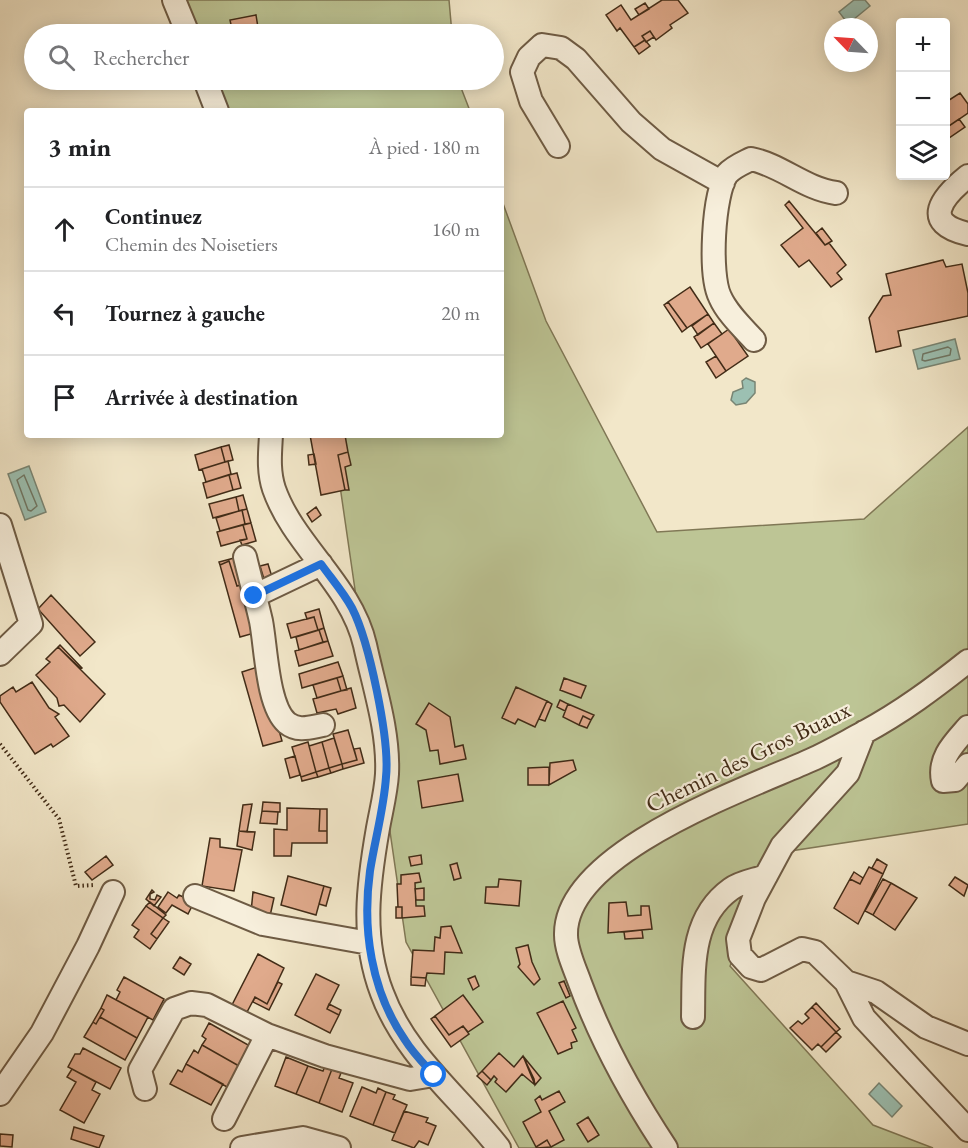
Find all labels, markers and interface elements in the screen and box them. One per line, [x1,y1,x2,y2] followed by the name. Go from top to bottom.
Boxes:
[824,18,878,72] north arrow
[896,18,950,180] map controls
[896,18,950,72] button: +
[24,24,504,90] search box
[45,41,78,74] icon: search
[93,43,189,72] text: Rechercher
[896,72,950,126] button: −
[896,126,950,180] button: layers
[48,130,111,164] text: 3 min
[369,134,480,160] text: À pied · 180 m
[105,202,202,231] text: Continuez
[48,213,81,246] icon: ahead
[432,216,480,242] text: 160 m
[105,231,278,257] text: Chemin des Noisetiers
[48,297,81,330] icon: left
[105,299,265,328] text: Tournez à gauche
[441,300,480,326] text: 20 m
[48,381,81,414] icon: arrive
[105,383,298,412] text: Arrivée à destination
[240,582,266,608] route end
[640,693,856,820] street label: Chemin des Gros Buaux
[420,1061,446,1087] route start

